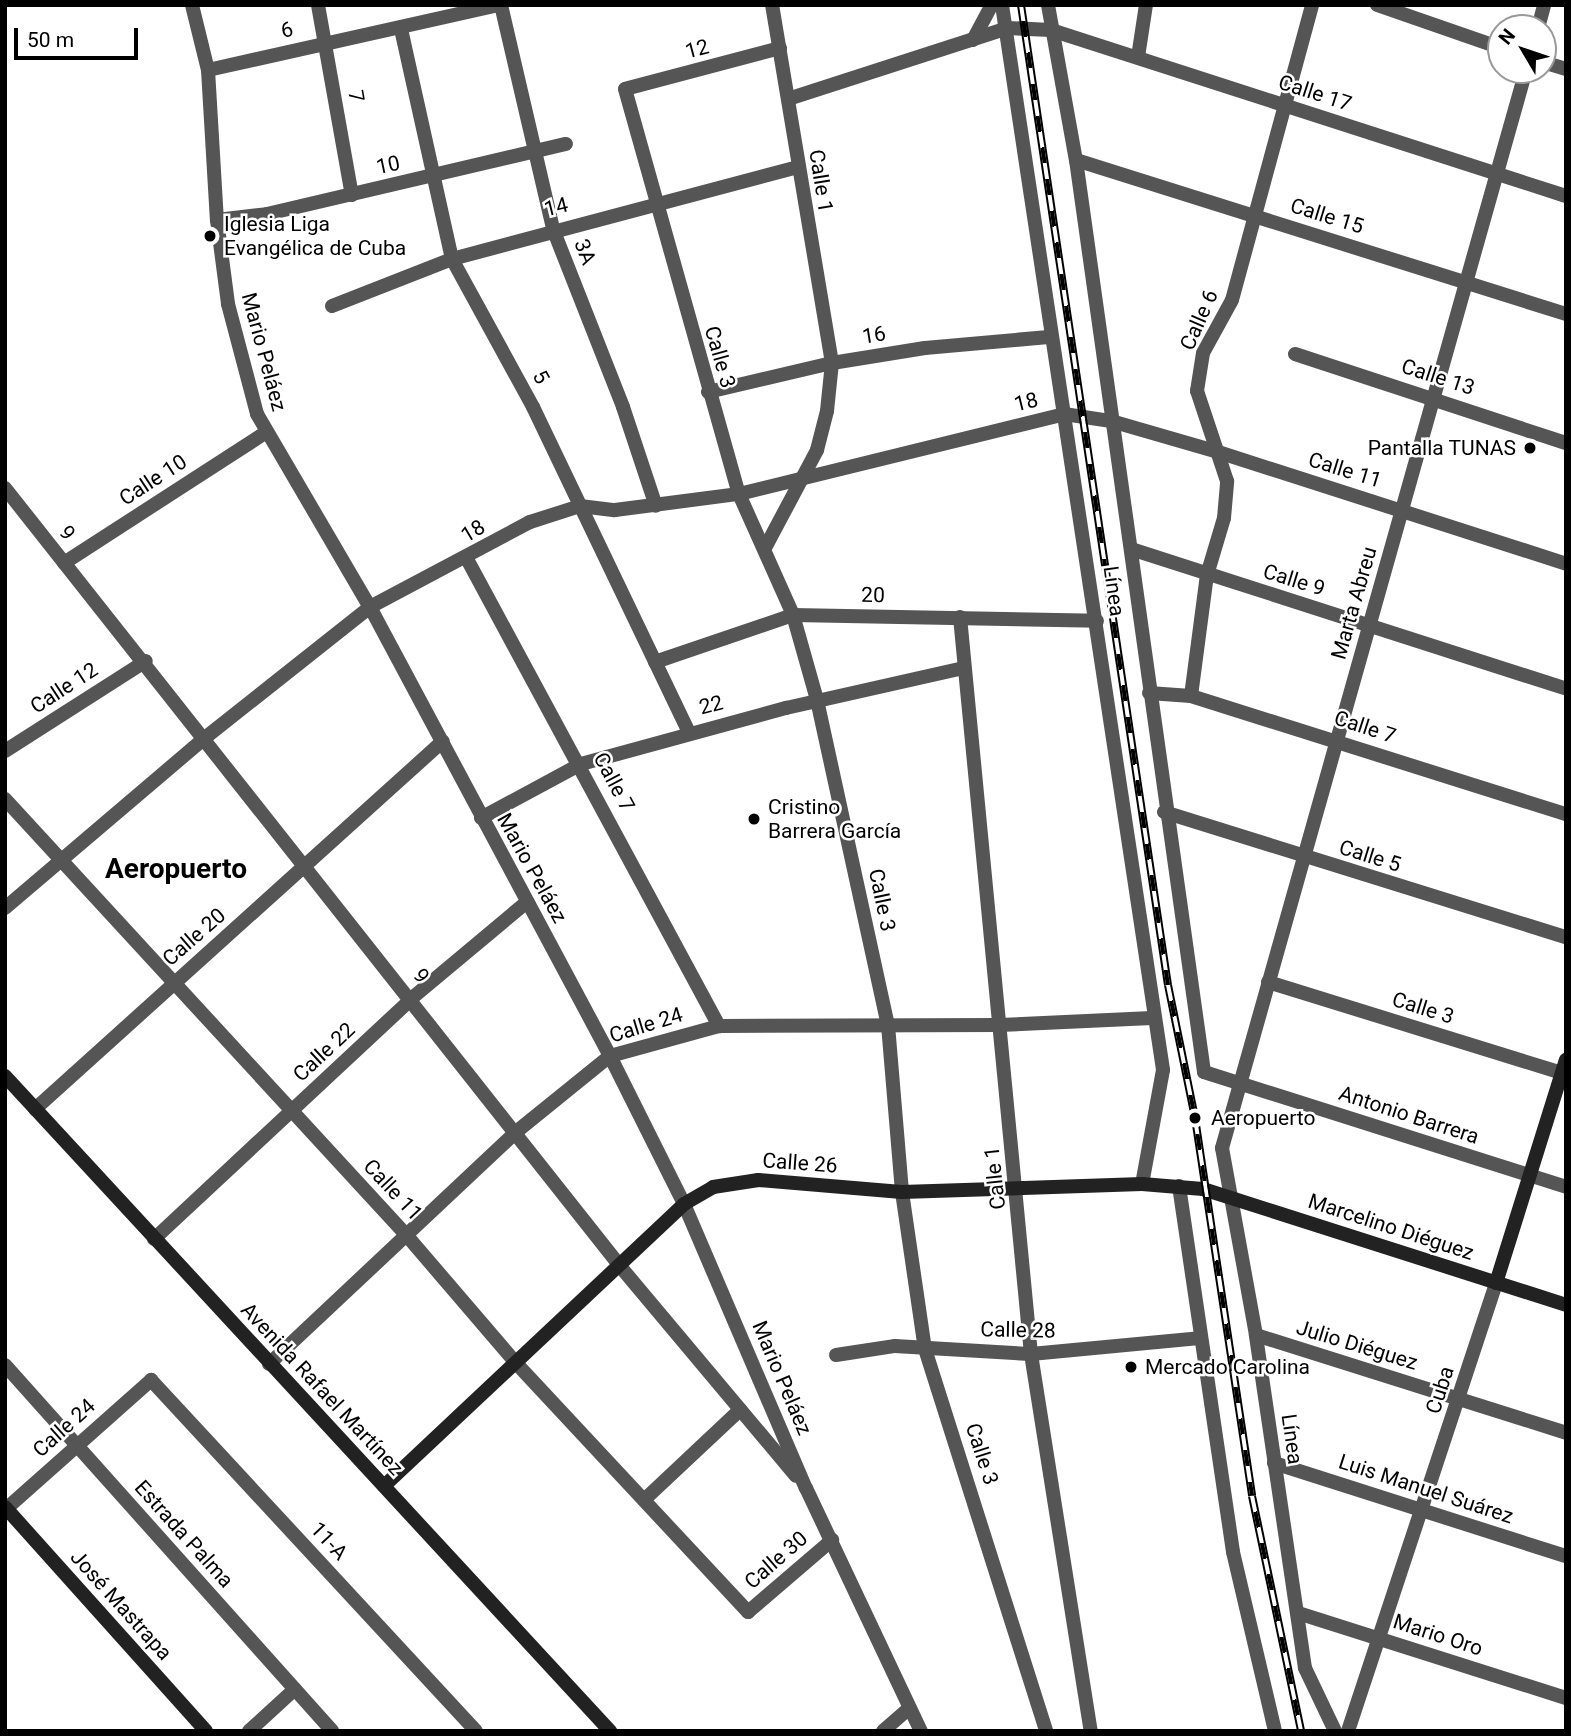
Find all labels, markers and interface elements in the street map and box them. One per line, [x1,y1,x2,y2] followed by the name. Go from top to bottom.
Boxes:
[18,14,142,58] scale bar
[1487,14,1557,84] north arrow
[278,16,296,44] street label: 6
[1494,24,1520,49] text: N
[27,28,74,52] text: 50 m
[682,34,712,64] street label: 12
[1275,69,1355,117] street label: Calle 17
[343,88,369,104] street label: 7
[804,148,838,214] street label: Calle 1
[374,150,402,180] street label: 10
[542,192,570,222] street label: 14
[1287,193,1367,239] street label: Calle 15
[224,211,406,261] place label: Iglesia Liga Evangélica de Cuba
[202,228,218,244] marker: Iglesia Liga Evangélica de Cuba
[569,236,601,268] street label: 3A
[1175,286,1223,354] street label: Calle 6
[236,290,292,414] street label: Mario Peláez
[860,321,888,349] street label: 16
[699,323,741,391] street label: Calle 3
[1398,353,1478,401] street label: Calle 13
[527,366,555,388] street label: 5
[1012,387,1040,417] street label: 18
[1367,435,1516,461] place label: Pantalla TUNAS
[1522,440,1538,456] marker: Pantalla TUNAS
[1305,447,1385,493] street label: Calle 11
[115,449,191,511] street label: Calle 10
[456,514,490,548] street label: 18
[53,521,81,545] street label: 9
[1326,544,1382,662] street label: Marta Abreu
[1260,559,1328,601] street label: Calle 9
[1098,564,1130,618] street label: Línea
[861,582,885,608] street label: 20
[26,657,102,719] street label: Calle 12
[697,690,725,720] street label: 22
[1331,705,1399,749] street label: Calle 7
[588,748,640,816] street label: Calle 7
[768,794,901,844] place label: Cristino Barrera García
[492,809,572,927] street label: Mario Peláez
[746,811,762,827] marker: Cristino Barrera García
[1336,835,1404,877] street label: Calle 5
[105,852,247,886] district label: Aeropuerto
[863,866,901,934] street label: Calle 3
[157,903,231,971] street label: Calle 20
[407,964,435,988] street label: 9
[1389,987,1457,1029] street label: Calle 3
[606,1002,686,1048] street label: Calle 24
[288,1017,360,1087] street label: Calle 22
[1336,1081,1482,1149] street label: Antonio Barrera
[1211,1105,1315,1131] place label: Aeropuerto
[1185,1108,1205,1128] marker: Aeropuerto
[979,1145,1011,1211] street label: Calle 1
[762,1148,838,1178] street label: Calle 26
[358,1154,428,1226] street label: Calle 11
[1305,1188,1477,1266] street label: Marcelino Diéguez
[235,1298,409,1480] street label: Avenida Rafael Martínez
[1293,1315,1421,1375] street label: Julio Diéguez
[747,1317,817,1439] street label: Mario Peláez
[980,1317,1056,1343] street label: Calle 28
[1145,1354,1310,1380] place label: Mercado Carolina
[1123,1359,1139,1375] marker: Mercado Carolina
[1421,1363,1459,1417] street label: Cuba
[28,1393,100,1463] street label: Calle 24
[1276,1412,1308,1466] street label: Línea
[960,1420,1004,1488] street label: Calle 3
[1336,1449,1516,1529] street label: Luis Manuel Suárez
[129,1475,239,1593] street label: Estrada Palma
[305,1517,353,1565] street label: 11-A
[739,1526,813,1594] street label: Calle 30
[65,1545,177,1665] street label: José Mastrapa
[1390,1609,1486,1661] street label: Mario Oro

